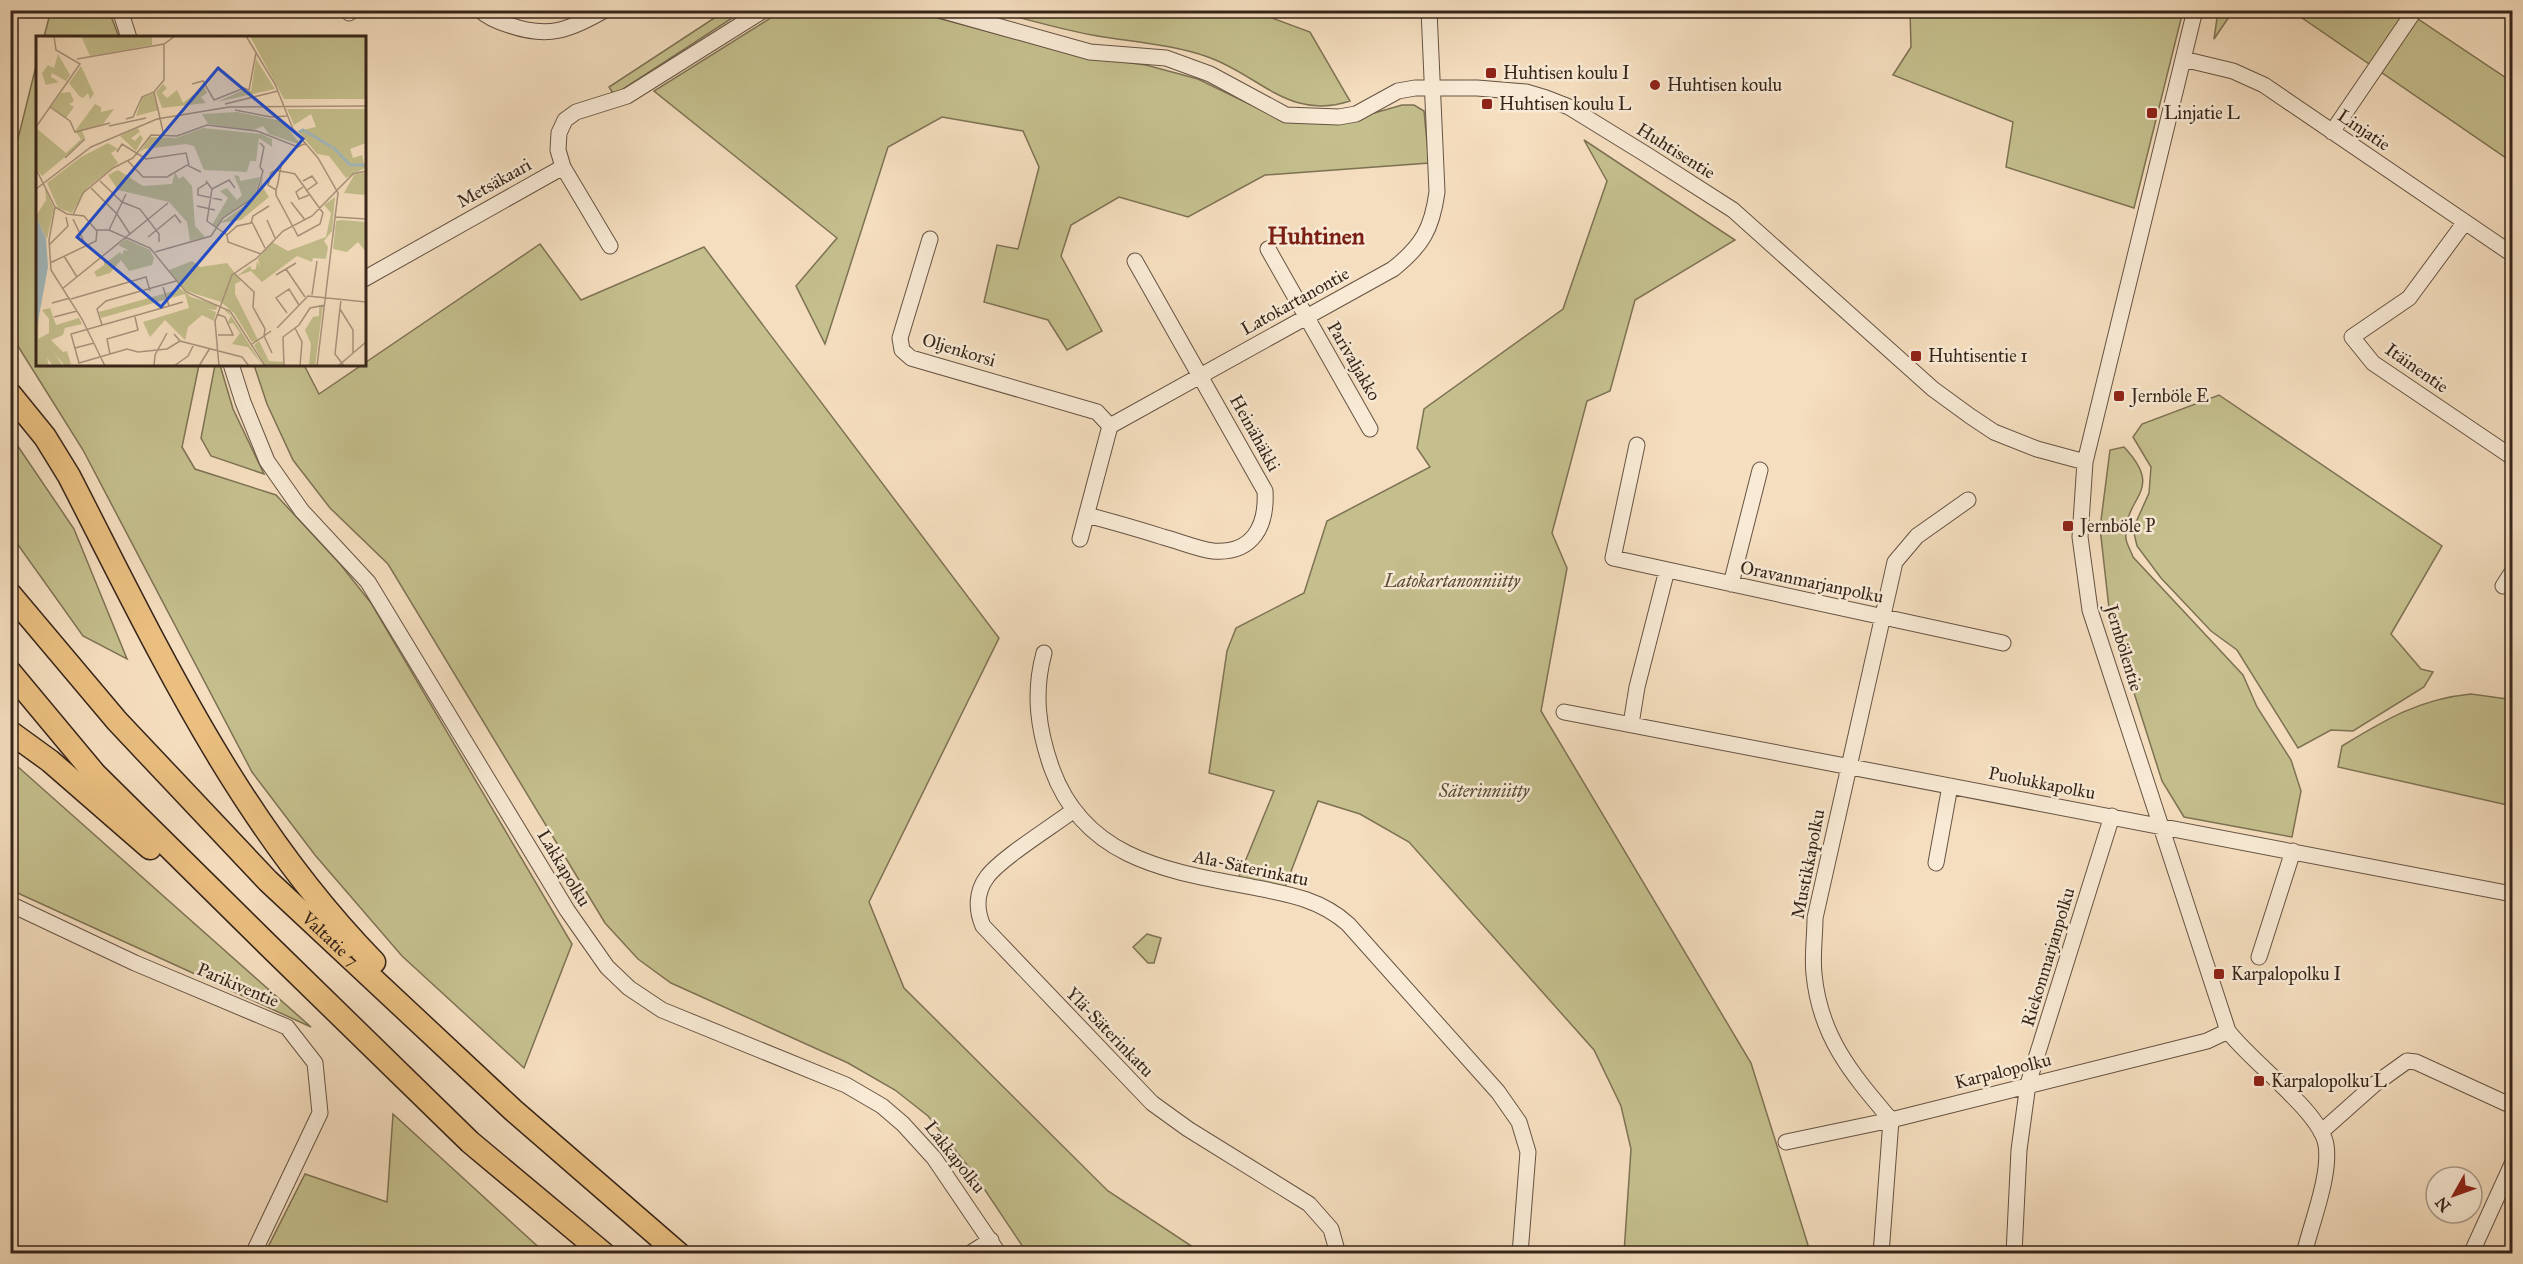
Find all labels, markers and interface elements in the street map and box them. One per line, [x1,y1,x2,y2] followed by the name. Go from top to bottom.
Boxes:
[36,36,366,366] inset map
[1503,62,1630,84] place label: Huhtisen koulu I
[1484,66,1498,80] marker: Huhtisen koulu I
[1667,74,1783,96] place label: Huhtisen koulu
[1648,78,1662,92] marker: Huhtisen koulu
[1499,93,1632,115] place label: Huhtisen koulu L
[1480,97,1494,111] marker: Huhtisen koulu L
[2164,102,2241,124] place label: Linjatie L
[2334,104,2394,156] street label: Linjatie
[2145,106,2159,120] marker: Linjatie L
[1633,118,1719,184] street label: Huhtisentie
[453,154,535,212] street label: Metsäkaari
[1267,221,1365,251] district label: Huhtinen
[1237,262,1353,340] street label: Latokartanontie
[1323,317,1385,405] street label: Parivaljakko
[920,328,998,372] street label: Oljenkorsi
[2381,338,2453,398] street label: Itäinentie
[1928,345,2028,367] place label: Huhtisentie 1
[1909,349,1923,363] marker: Huhtisentie 1
[2129,385,2209,408] place label: Jernböle E
[2112,389,2126,403] marker: Jernböle E
[1225,391,1285,475] street label: Heinähäkki
[2078,515,2155,538] place label: Jernböle P
[2061,519,2075,533] marker: Jernböle P
[1738,556,1886,608] street label: Oravanmarjanpolku
[1383,570,1521,592] park label: Latokartanonniitty
[2099,600,2148,694] street label: Jernbölentie
[1987,762,2098,804] street label: Puolukkapolku
[1438,780,1531,802] park label: Säterinniitty
[1787,807,1829,921] street label: Mustikkapolku
[532,825,596,911] street label: Lakkapolku
[1190,845,1311,891] street label: Ala-Säterinkatu
[2016,884,2080,1029] street label: Riekonmarjanpolku
[296,906,363,971] street label: Valtatie 7
[194,958,282,1012] street label: Parikiventie
[2231,963,2342,985] place label: Karpalopolku I
[2212,967,2226,981] marker: Karpalopolku I
[1061,982,1159,1082] street label: Ylä-Säterinkatu
[1952,1048,2054,1094] street label: Karpalopolku
[2271,1070,2388,1092] place label: Karpalopolku L
[2252,1074,2266,1088] marker: Karpalopolku L
[920,1116,990,1198] street label: Lakkapolku
[2424,1165,2484,1225] north arrow
[2431,1193,2455,1216] text: N

